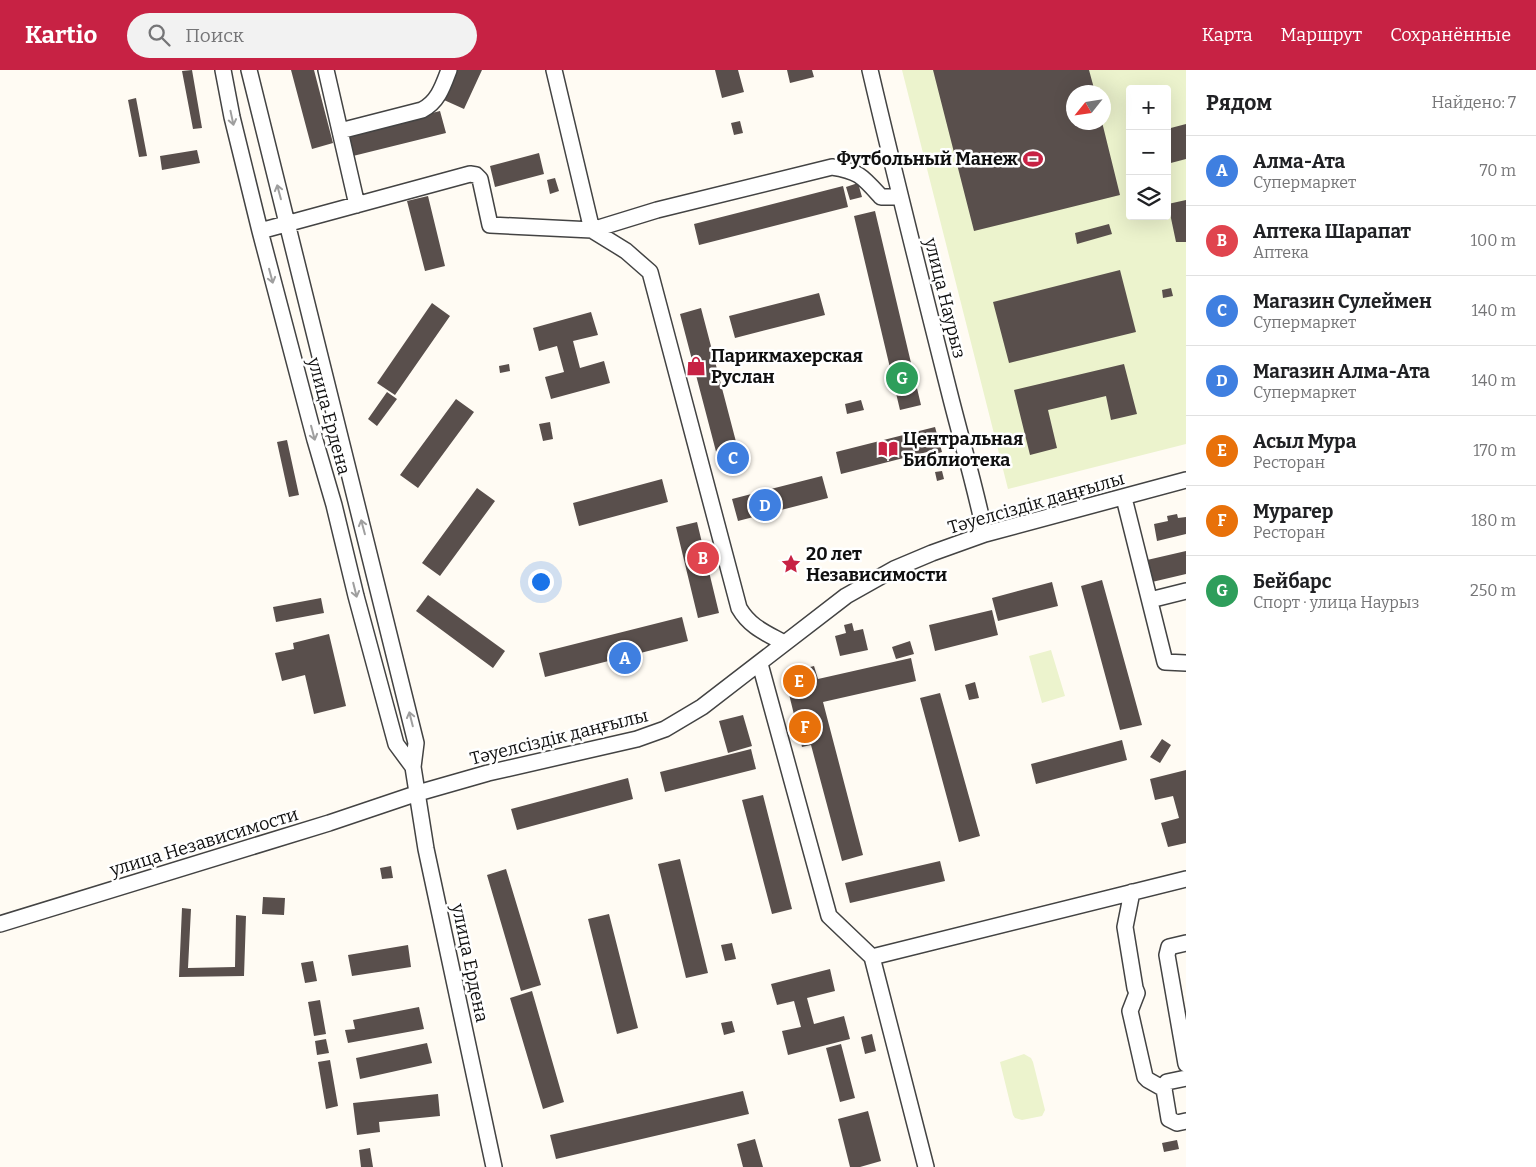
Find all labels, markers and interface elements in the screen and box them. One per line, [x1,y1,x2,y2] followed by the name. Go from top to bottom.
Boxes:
[127,13,477,58] search box
[25,21,97,49] text: Kartio
[145,21,173,49] icon: search
[185,24,244,47] text: Поиск
[1202,24,1253,46] text: Карта
[1281,24,1362,46] text: Маршрут
[1390,24,1511,46] text: Сохранённые
[1066,85,1111,130] north arrow
[1126,85,1171,220] map controls
[1126,85,1171,130] button: +
[1206,90,1272,116] text: Рядом
[1432,93,1516,112] text: Найдено: 7
[228,109,238,125] one-way arrow
[1126,130,1171,175] button: −
[836,148,1018,170] place label: Футбольный Манеж
[1022,148,1044,170] sports icon: Футбольный Манеж
[1253,150,1345,173] text: Алма-Ата
[1216,161,1228,180] text: A
[1480,161,1516,180] text: 70 m
[1253,173,1356,192] text: Супермаркет
[1126,175,1171,220] button: layers
[274,184,284,200] one-way arrow
[1253,220,1411,243] text: Аптека Шарапат
[1217,231,1227,250] text: B
[1471,231,1516,250] text: 100 m
[919,235,971,360] street label: улица Наурыз
[1253,243,1309,262] text: Аптека
[267,267,277,283] one-way arrow
[1253,290,1432,313] text: Магазин Сулеймен
[1217,301,1227,320] text: C
[1471,301,1516,320] text: 140 m
[1253,313,1356,332] text: Супермаркет
[711,345,863,388] place label: Парикмахерская Руслан
[303,354,355,477] street label: улица Ердена
[685,355,707,377] shop icon: Парикмахерская Руслан
[886,359,918,397] pin: G
[1253,360,1430,383] text: Магазин Алма-Ата
[1216,371,1228,390] text: D
[1471,371,1516,390] text: 140 m
[1253,383,1356,402] text: Супермаркет
[309,424,318,440] one-way arrow
[903,428,1023,471] place label: Центральная Библиотека
[1253,430,1356,453] text: Асыл Мура
[877,438,899,460] library icon: Центральная Библиотека
[717,439,749,477] pin: C
[1217,441,1227,460] text: E
[1473,441,1516,460] text: 170 m
[1253,453,1325,472] text: Ресторан
[945,467,1127,539] street label: Тәуелсіздік даңғылы
[749,486,781,524] pin: D
[1253,500,1333,523] text: Мурагер
[1218,511,1227,530] text: F
[1471,511,1516,530] text: 180 m
[358,520,367,536] one-way arrow
[1253,523,1325,542] text: Ресторан
[687,539,719,577] pin: B
[806,543,947,586] place label: 20 лет Независимости
[780,553,802,575] place icon: 20 лет Независимости
[528,569,554,595] your location
[1253,570,1331,593] text: Бейбарс
[351,581,360,597] one-way arrow
[1216,581,1228,600] text: G
[1470,581,1516,600] text: 250 m
[1253,593,1419,612] text: Спорт · улица Наурыз
[609,639,641,677] pin: A
[783,662,815,700] pin: E
[468,704,650,770] street label: Тәуелсіздік даңғылы
[789,708,821,746] pin: F
[405,711,415,727] one-way arrow
[106,803,301,881] street label: улица Независимости
[447,901,493,1024] street label: улица Ердена

